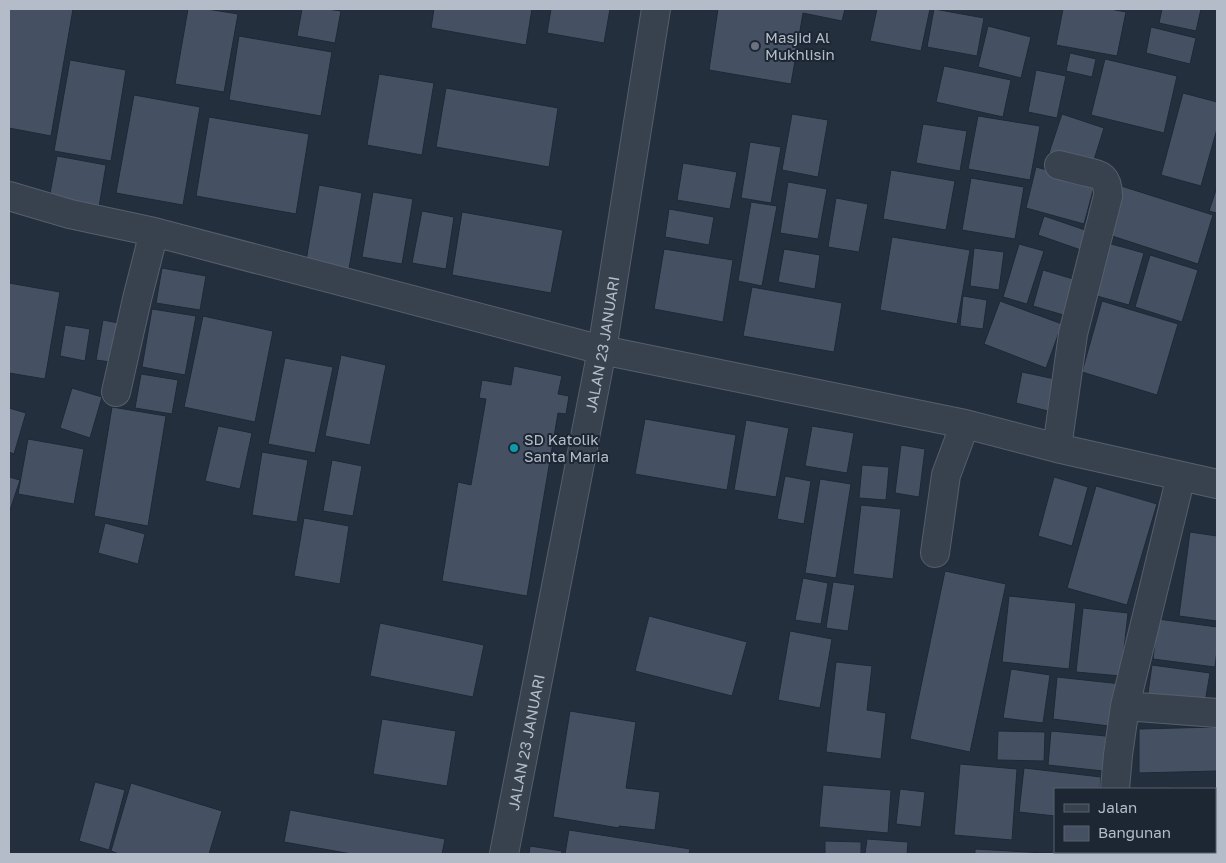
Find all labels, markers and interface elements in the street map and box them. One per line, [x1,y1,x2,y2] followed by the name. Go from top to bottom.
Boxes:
[765,28,835,63] place label: Masjid Al Mukhlisin
[749,40,761,52] marker: Masjid Al Mukhlisin
[581,275,623,414] street label: JALAN 23 JANUARI
[524,430,609,465] place label: SD Katolik Santa Maria
[508,442,520,454] marker: SD Katolik Santa Maria
[504,672,548,812] street label: JALAN 23 JANUARI
[1054,788,1216,853] legend
[1098,798,1137,816] text: Jalan
[1098,823,1171,841] text: Bangunan

